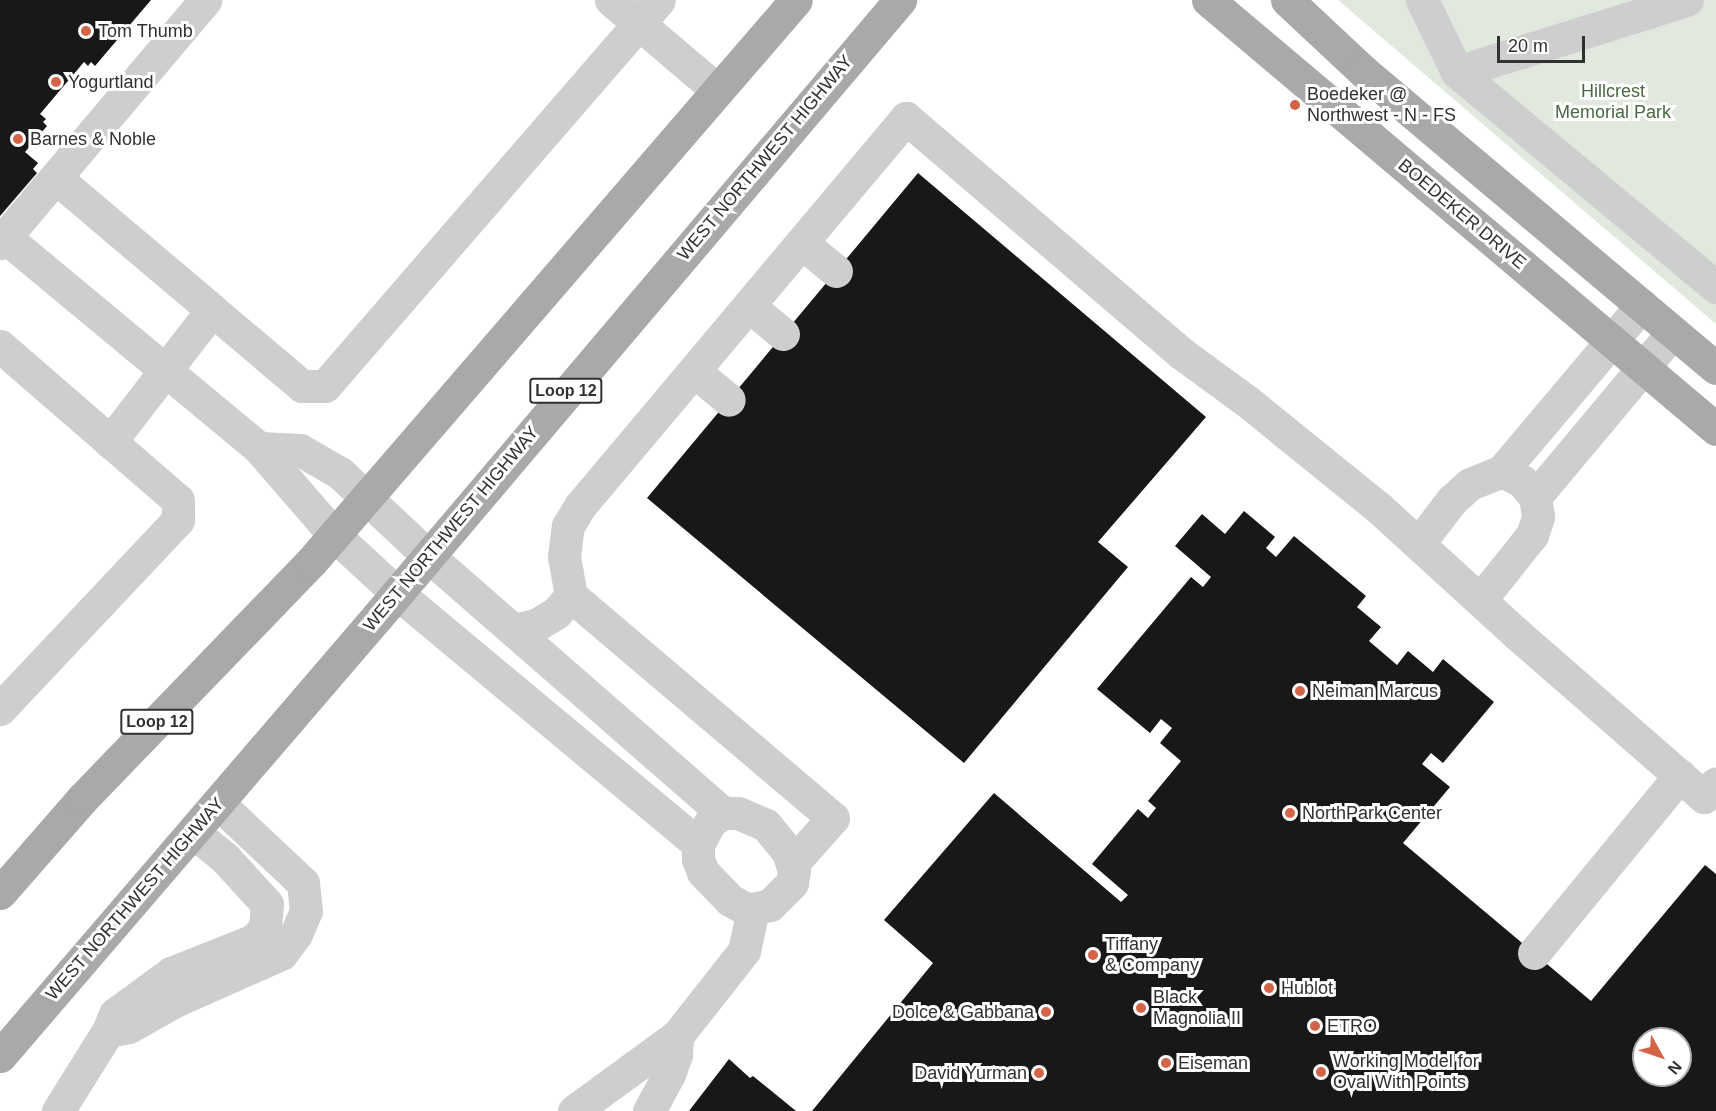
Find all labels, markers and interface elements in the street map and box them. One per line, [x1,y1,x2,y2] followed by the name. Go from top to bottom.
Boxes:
[98,20,193,42] place label: Tom Thumb
[79,24,93,38] marker: Tom Thumb
[1500,24,1588,62] scale bar
[1508,36,1548,56] text: 20 m
[673,51,857,265] street label: WEST NORTHWEST HIGHWAY
[68,71,153,93] place label: Yogurtland
[49,75,63,89] marker: Yogurtland
[1555,81,1671,124] park label: Hillcrest Memorial Park
[1307,84,1456,127] place label: Boedeker @ Northwest - N - FS
[1288,98,1302,112] marker: Boedeker @ Northwest - N - FS
[30,128,156,150] place label: Barnes & Noble
[11,132,25,146] marker: Barnes & Noble
[1394,154,1530,274] street label: BOEDEKER DRIVE
[528,378,604,404] road number: Loop 12
[359,422,543,636] street label: WEST NORTHWEST HIGHWAY
[1312,680,1438,702] place label: Neiman Marcus
[1293,684,1307,698] marker: Neiman Marcus
[120,709,195,735] road number: Loop 12
[41,793,229,1005] street label: WEST NORTHWEST HIGHWAY
[1302,802,1442,824] place label: NorthPark Center
[1283,806,1297,820] marker: NorthPark Center
[1105,934,1199,976] place label: Tiffany & Company
[1086,948,1100,962] marker: Tiffany & Company
[1281,977,1333,999] place label: Hublot
[1262,981,1276,995] marker: Hublot
[1153,987,1241,1030] place label: Black Magnolia II
[892,1001,1034,1023] place label: Dolce & Gabbana
[1134,1001,1148,1015] marker: Black Magnolia II
[1039,1005,1053,1019] marker: Dolce & Gabbana
[1327,1015,1377,1037] place label: ETRO
[1308,1019,1322,1033] marker: ETRO
[1632,1027,1692,1087] north arrow
[1333,1051,1479,1094] place label: Working Model for Oval With Points
[1178,1052,1248,1074] place label: Eiseman
[1159,1056,1173,1070] marker: Eiseman
[1664,1058,1685,1077] text: N
[914,1062,1027,1084] place label: David Yurman
[1314,1065,1328,1079] marker: Working Model for Oval With Points
[1032,1066,1046,1080] marker: David Yurman

